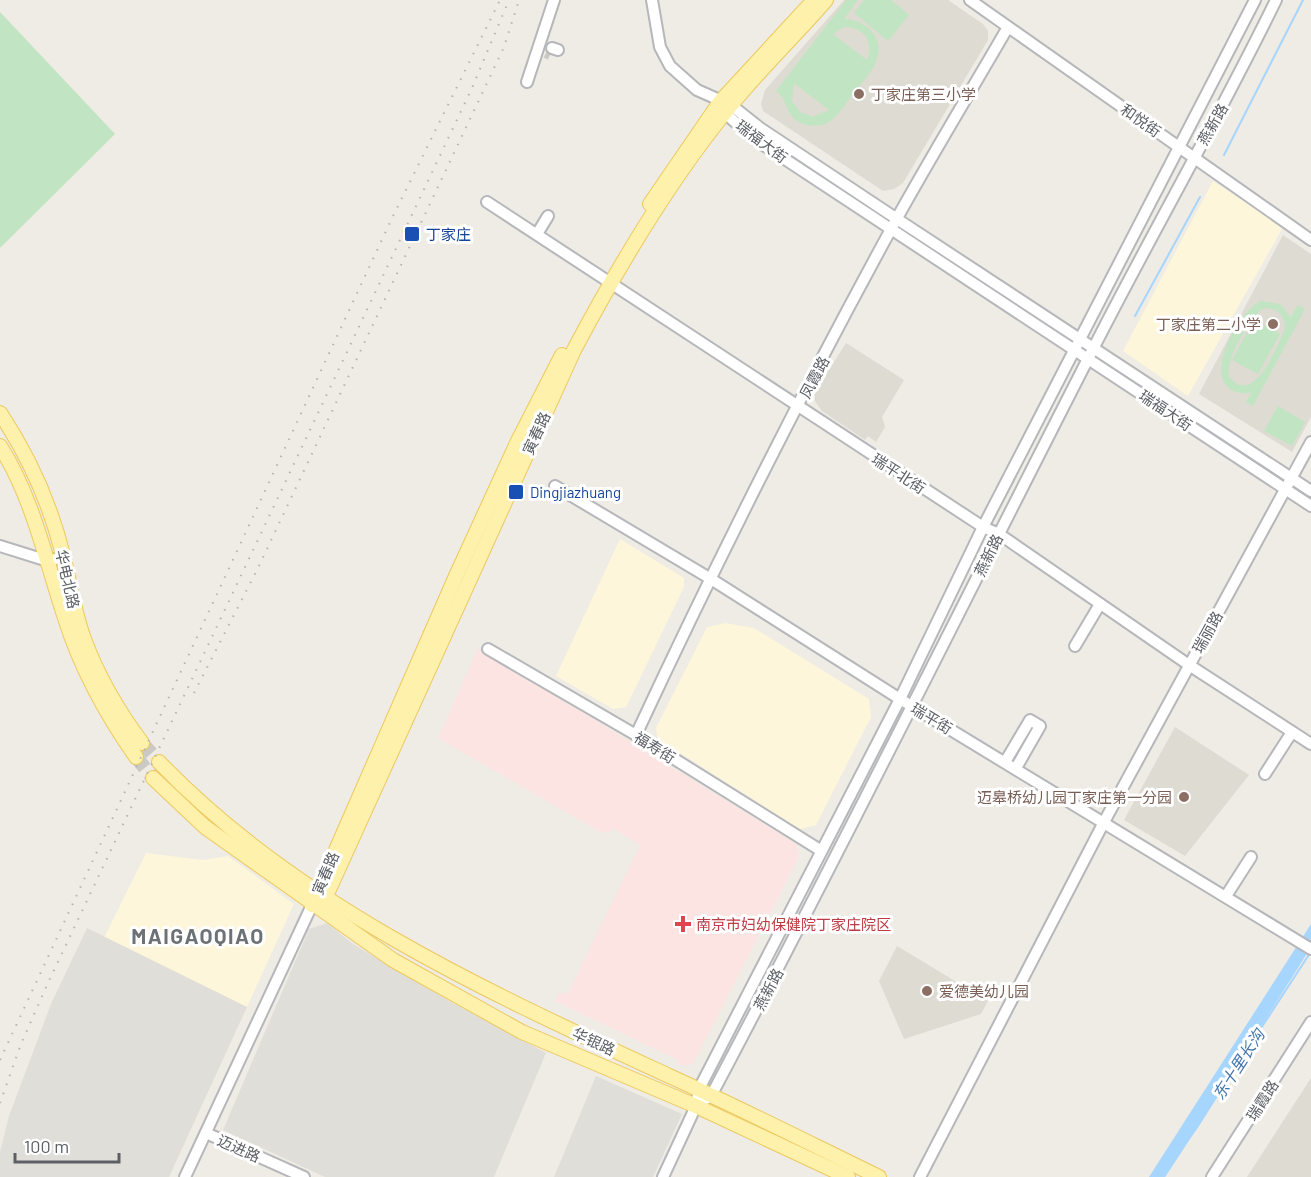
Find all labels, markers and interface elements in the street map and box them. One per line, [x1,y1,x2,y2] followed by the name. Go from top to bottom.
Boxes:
[871,85,976,103] place label: 丁家庄第三小学
[852,87,866,101] marker: 丁家庄第三小学
[1117,100,1165,140] street label: 和悦街
[1193,100,1231,148] street label: 燕新路
[733,116,791,166] street label: 瑞福大街
[403,225,421,243] marker: 丁家庄
[426,225,471,243] place label: 丁家庄
[1156,315,1261,333] place label: 丁家庄第二小学
[1266,317,1280,331] marker: 丁家庄第二小学
[795,353,833,401] street label: 凤霞路
[1136,386,1196,434] street label: 瑞福大街
[518,409,554,457] street label: 寅春路
[869,449,929,497] street label: 瑞平北街
[507,483,525,501] marker: Dingjiazhuang
[530,483,621,501] place label: Dingjiazhuang
[970,531,1006,579] street label: 燕新路
[52,548,84,610] street label: 华电北路
[1188,608,1226,656] street label: 瑞丽路
[908,699,956,737] street label: 瑞平街
[631,727,679,767] street label: 福寿街
[977,788,1172,806] place label: 迈皋桥幼儿园丁家庄第一分园
[1177,790,1191,804] marker: 迈皋桥幼儿园丁家庄第一分园
[308,849,342,897] street label: 寅春路
[674,915,692,933] marker: 南京市妇幼保健院丁家庄院区
[696,915,891,933] place label: 南京市妇幼保健院丁家庄院区
[131,923,265,948] district label: MAIGAOQIAO
[749,965,787,1013] street label: 燕新路
[939,982,1029,1000] place label: 爱德美幼儿园
[920,984,934,998] marker: 爱德美幼儿园
[570,1023,618,1059] street label: 华银路
[1208,1024,1269,1103] water label: 东十里长沟
[1242,1076,1282,1124] street label: 瑞霞路
[15,1126,118,1164] scale bar
[215,1131,263,1165] street label: 迈进路
[24,1135,69,1157] text: 100 m

